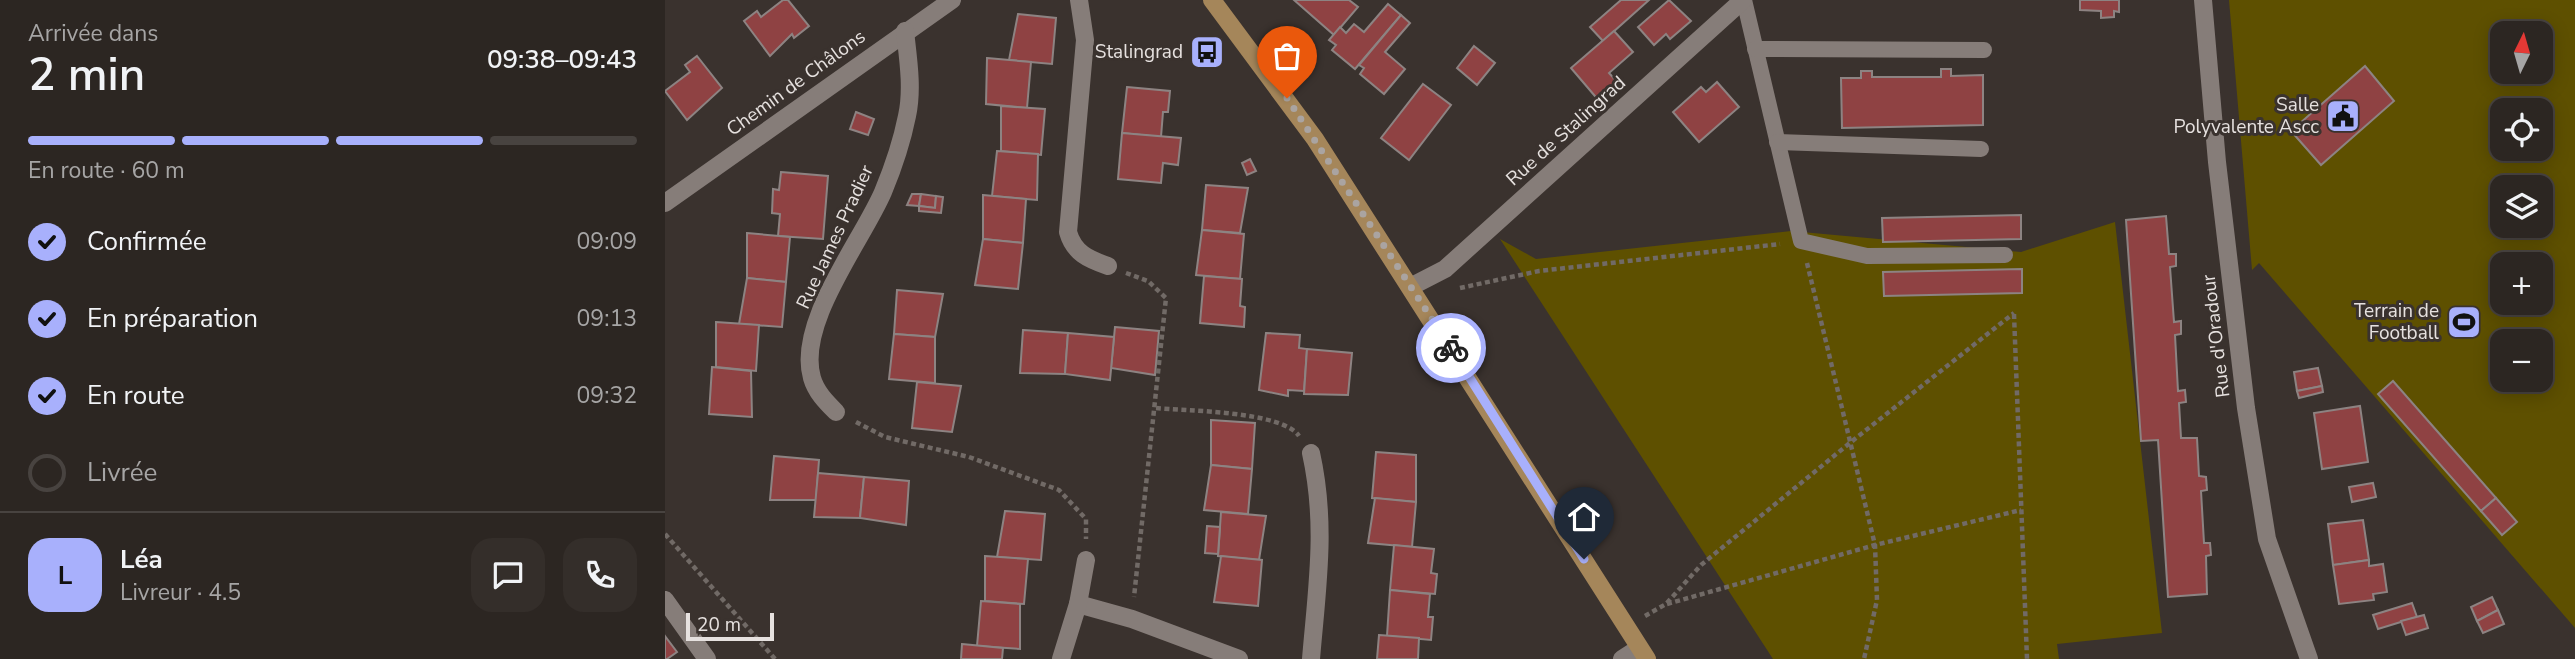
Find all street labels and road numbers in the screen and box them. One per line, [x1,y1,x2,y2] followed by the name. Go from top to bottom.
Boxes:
[721,24,871,142] street label: Chemin de Châlons
[1501,70,1631,192] street label: Rue de Stalingrad
[790,161,880,313] street label: Rue James Pradier
[2196,273,2236,399] street label: Rue d'Oradour

